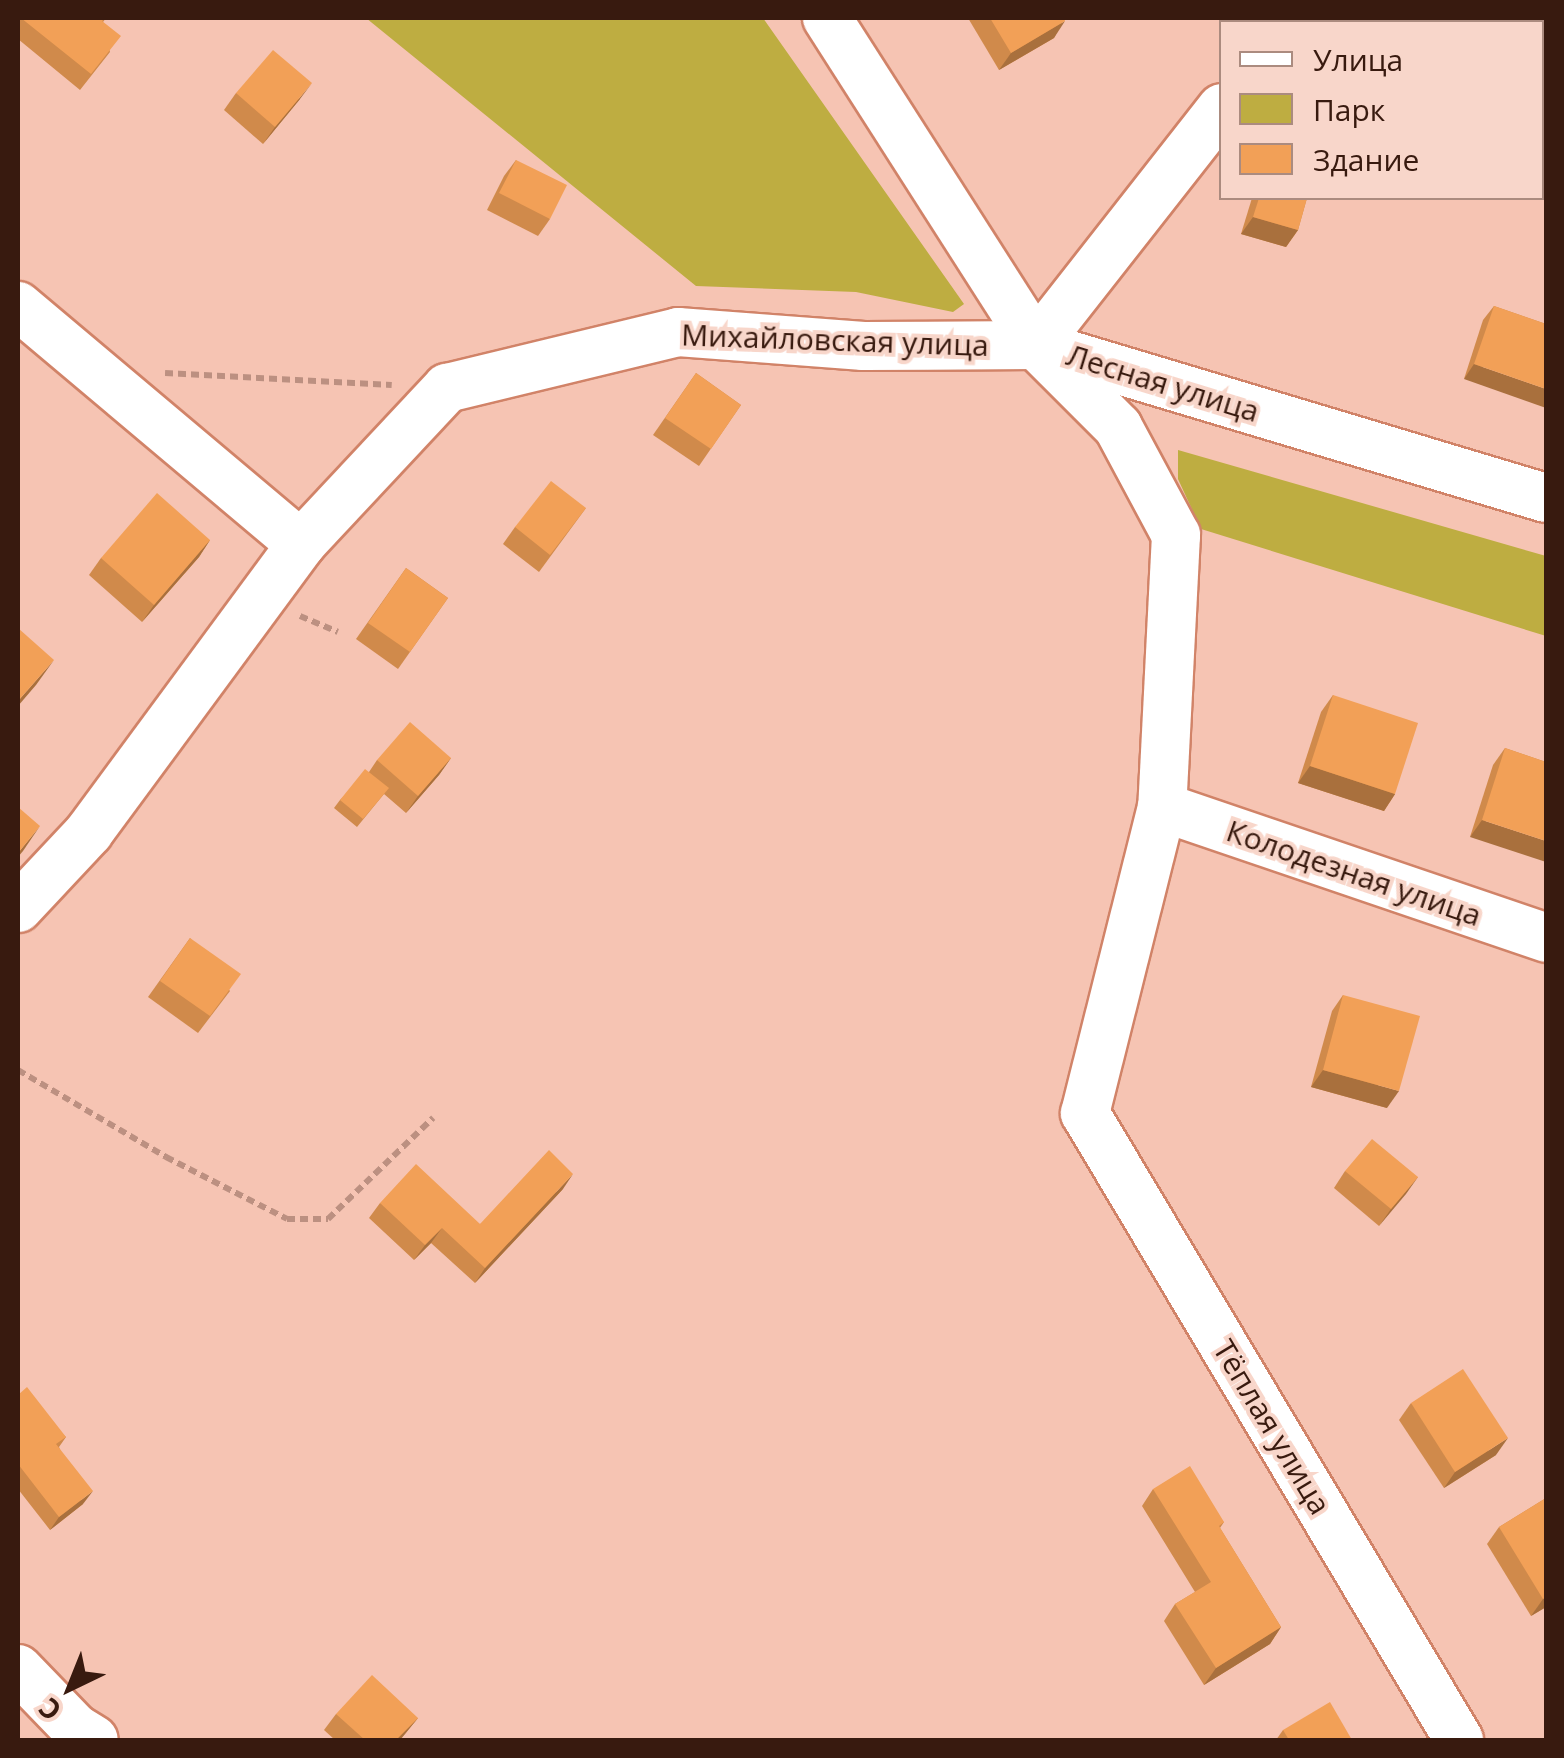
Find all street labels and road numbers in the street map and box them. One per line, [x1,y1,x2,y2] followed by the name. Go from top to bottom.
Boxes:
[681,317,989,363] street label: Михайловская улица
[1063,337,1263,429] street label: Лесная улица
[1222,813,1486,933] street label: Колодезная улица
[1206,1333,1338,1521] street label: Тёплая улица

